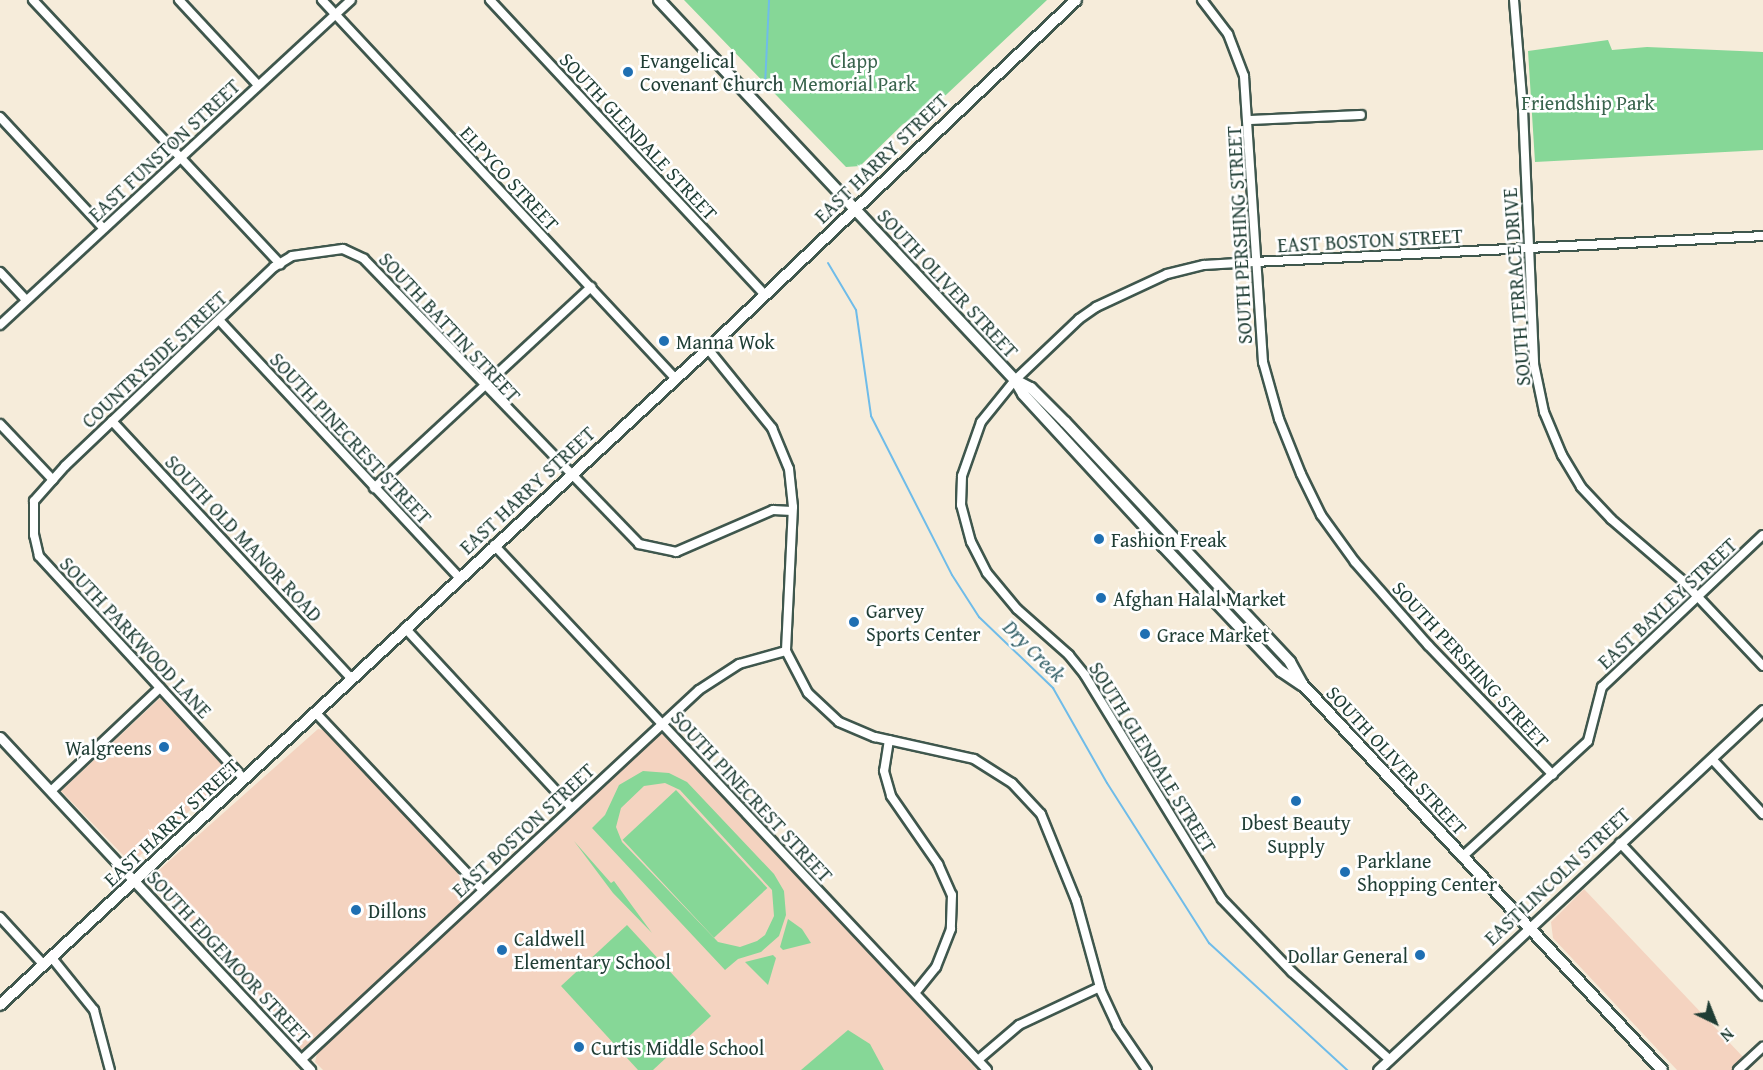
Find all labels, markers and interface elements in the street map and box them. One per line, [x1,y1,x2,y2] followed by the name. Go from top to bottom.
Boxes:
[555,47,723,225] street label: SOUTH GLENDALE STREET
[640,48,784,95] place label: Evangelical Covenant Church
[792,49,916,96] park label: Clapp Memorial Park
[621,65,635,79] marker: Evangelical Covenant Church
[83,74,245,226] street label: EAST FUNSTON STREET
[809,88,953,228] street label: EAST HARRY STREET
[1521,90,1655,114] park label: Friendship Park
[456,121,564,235] street label: ELPYCO STREET
[1221,125,1257,345] street label: SOUTH PERSHING STREET
[1497,187,1535,387] street label: SOUTH TERRACE DRIVE
[873,203,1023,363] street label: SOUTH OLIVER STREET
[1277,223,1463,257] street label: EAST BOSTON STREET
[374,247,526,407] street label: SOUTH BATTIN STREET
[76,285,232,433] street label: COUNTRYSIDE STREET
[676,329,775,353] place label: Manna Wok
[657,334,671,348] marker: Manna Wok
[265,347,437,529] street label: SOUTH PINECREST STREET
[454,421,600,559] street label: EAST HARRY STREET
[160,450,328,626] street label: SOUTH OLD MANOR ROAD
[1111,527,1227,551] place label: Fashion Freak
[1092,532,1106,546] marker: Fashion Freak
[1592,532,1742,674] street label: EAST BAYLEY STREET
[55,551,217,723] street label: SOUTH PARKWOOD LANE
[1388,576,1554,752] street label: SOUTH PERSHING STREET
[1113,586,1286,610] place label: Afghan Halal Market
[1094,591,1108,605] marker: Afghan Halal Market
[866,598,981,645] place label: Garvey Sports Center
[847,615,861,629] marker: Garvey Sports Center
[998,615,1070,687] water label: Dry Creek
[1157,622,1269,646] place label: Grace Market
[1138,627,1152,641] marker: Grace Market
[1084,657,1222,857] street label: SOUTH GLENDALE STREET
[1322,680,1472,840] street label: SOUTH OLIVER STREET
[666,705,838,887] street label: SOUTH PINECREST STREET
[65,735,152,759] place label: Walgreens
[157,740,171,754] marker: Walgreens
[98,753,244,891] street label: EAST HARRY STREET
[447,758,599,902] street label: EAST BOSTON STREET
[1289,794,1303,808] marker: Dbest Beauty Supply
[1479,802,1635,950] street label: EAST LINCOLN STREET
[1241,810,1351,857] place label: Dbest Beauty Supply
[1357,849,1497,896] place label: Parklane Shopping Center
[142,865,316,1049] street label: SOUTH EDGEMOOR STREET
[1338,865,1352,879] marker: Parklane Shopping Center
[368,898,426,922] place label: Dillons
[349,903,363,917] marker: Dillons
[514,927,671,974] place label: Caldwell Elementary School
[495,943,509,957] marker: Caldwell Elementary School
[1287,943,1408,967] place label: Dollar General
[1413,948,1427,962] marker: Dollar General
[1685,992,1745,1052] north arrow
[1715,1023,1739,1048] text: N
[591,1035,764,1059] place label: Curtis Middle School
[572,1040,586,1054] marker: Curtis Middle School

